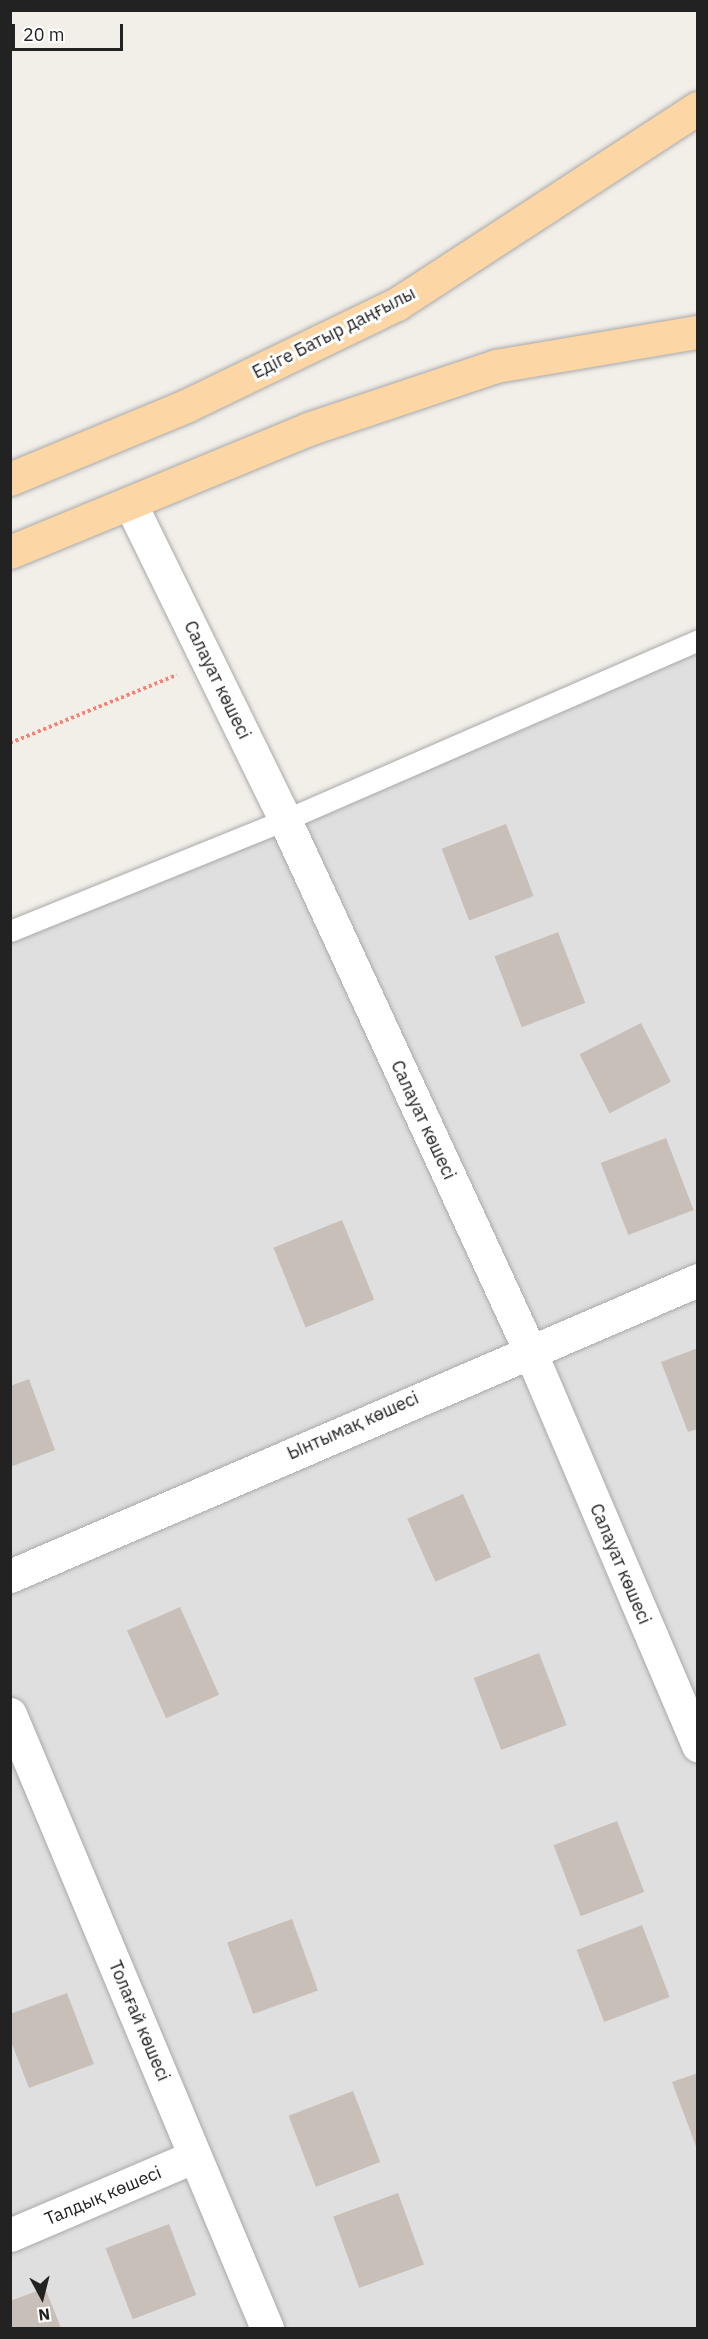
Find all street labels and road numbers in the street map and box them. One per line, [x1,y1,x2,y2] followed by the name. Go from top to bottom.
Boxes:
[249,282,419,384] street label: Едіге Батыр даңғылы
[179,617,255,743] street label: Салауат көшесі
[386,1057,460,1183] street label: Салауат көшесі
[284,1387,422,1465] street label: Ынтымақ көшесі
[585,1500,655,1628] street label: Салауат көшесі
[104,1958,174,2084] street label: Толағай көшесі
[41,2162,165,2230] street label: Талдық көшесі

